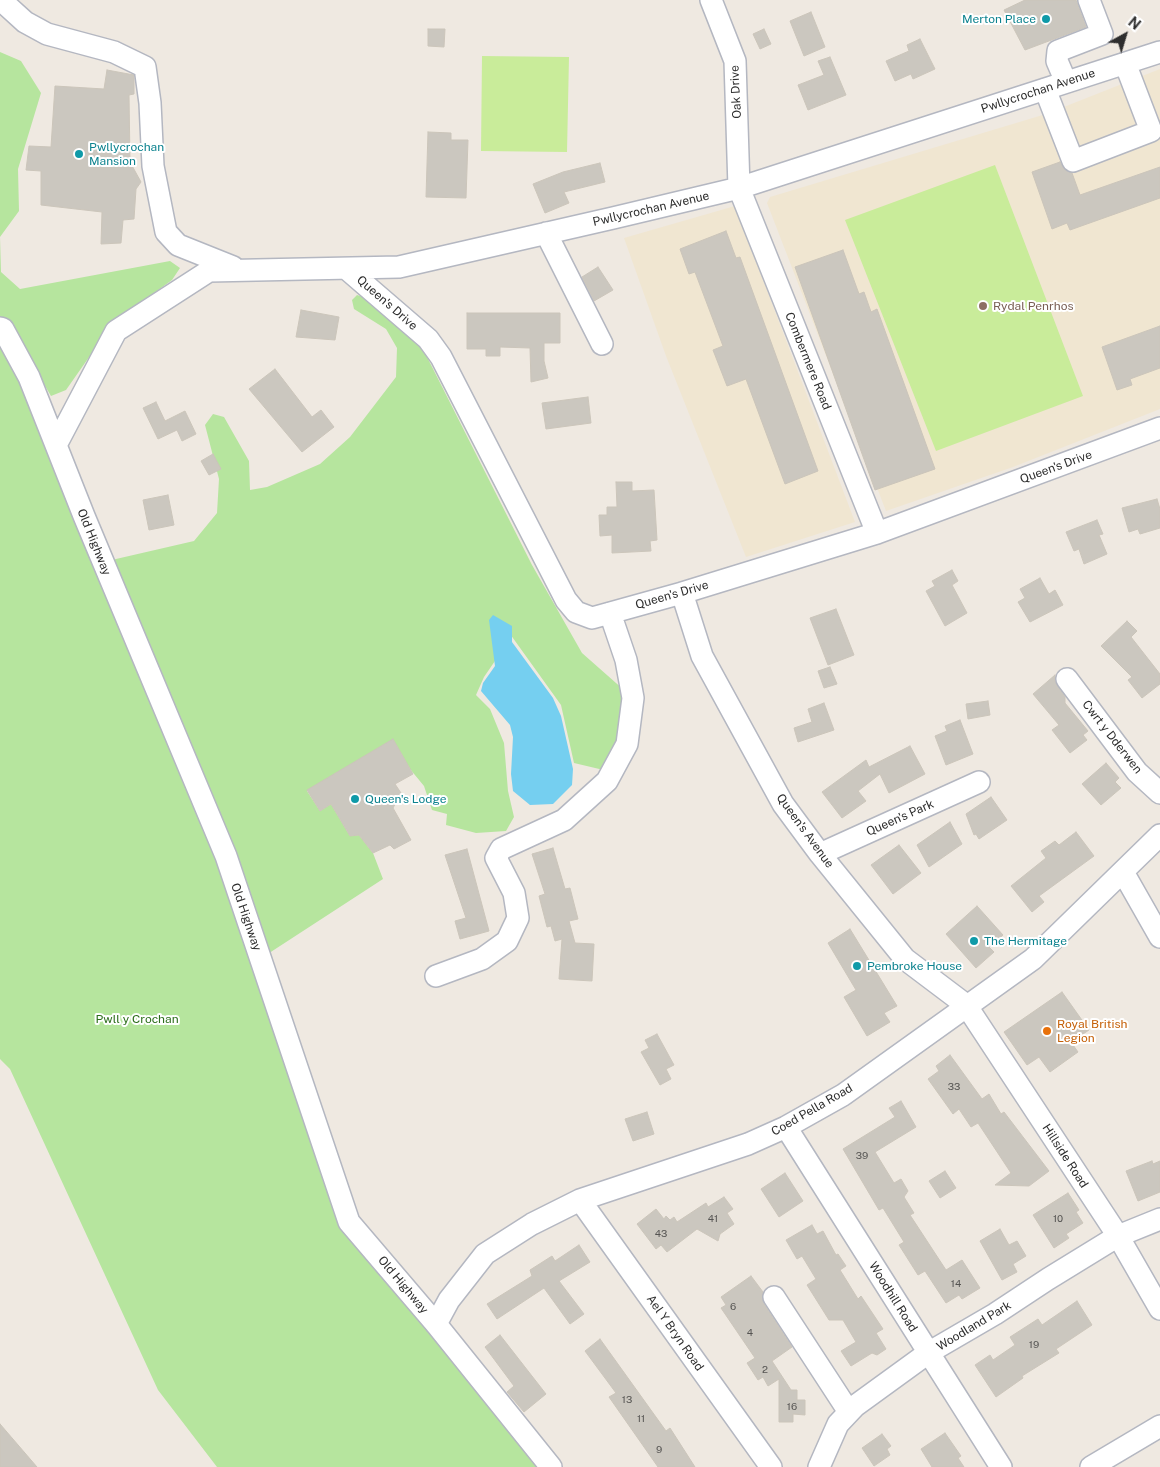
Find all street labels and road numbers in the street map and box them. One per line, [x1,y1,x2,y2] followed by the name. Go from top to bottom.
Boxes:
[727,65,745,119] street label: Oak Drive
[979,66,1097,116] street label: Pwllycrochan Avenue
[591,189,711,229] street label: Pwllycrochan Avenue
[354,273,420,333] street label: Queen's Drive
[782,310,834,412] street label: Combermere Road
[1018,447,1094,487] street label: Queen's Drive
[74,507,114,577] street label: Old Highway
[634,578,710,612] street label: Queen's Drive
[1079,697,1145,777] street label: Cwrt y Dderwen
[773,791,837,871] street label: Queen's Avenue
[864,797,936,839] street label: Queen's Park
[228,881,264,953] street label: Old Highway
[769,1081,855,1139] street label: Coed Pella Road
[1039,1121,1091,1191] street label: Hillside Road
[375,1253,431,1317] street label: Old Highway
[866,1259,920,1335] street label: Woodhill Road
[643,1292,707,1374] street label: Ael Y Bryn Road
[934,1298,1014,1354] street label: Woodland Park

